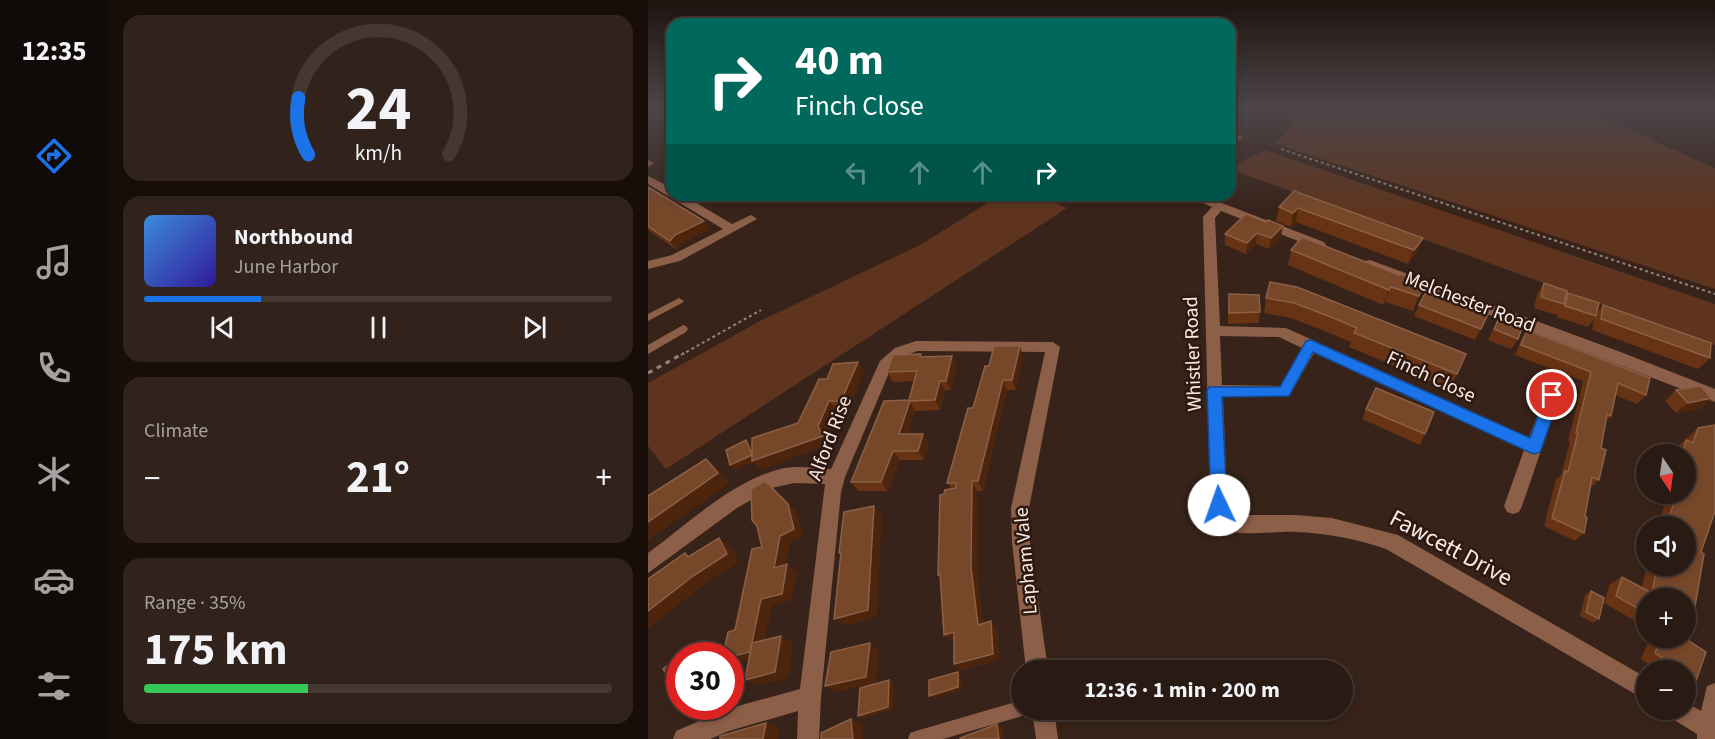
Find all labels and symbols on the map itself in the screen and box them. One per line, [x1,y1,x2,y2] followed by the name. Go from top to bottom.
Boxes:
[1401,264,1539,340] street label: Melchester Road
[1177,296,1209,412] street label: Whistler Road
[1382,344,1480,410] street label: Finch Close
[1526,369,1577,420] pin
[801,391,859,485] street label: Alford Rise
[1636,444,1696,504] north arrow
[1187,473,1251,537] position arrow
[1383,501,1519,595] street label: Fawcett Drive
[1007,506,1045,616] street label: Lapham Vale
[666,642,744,720] speed limit sign: 30

